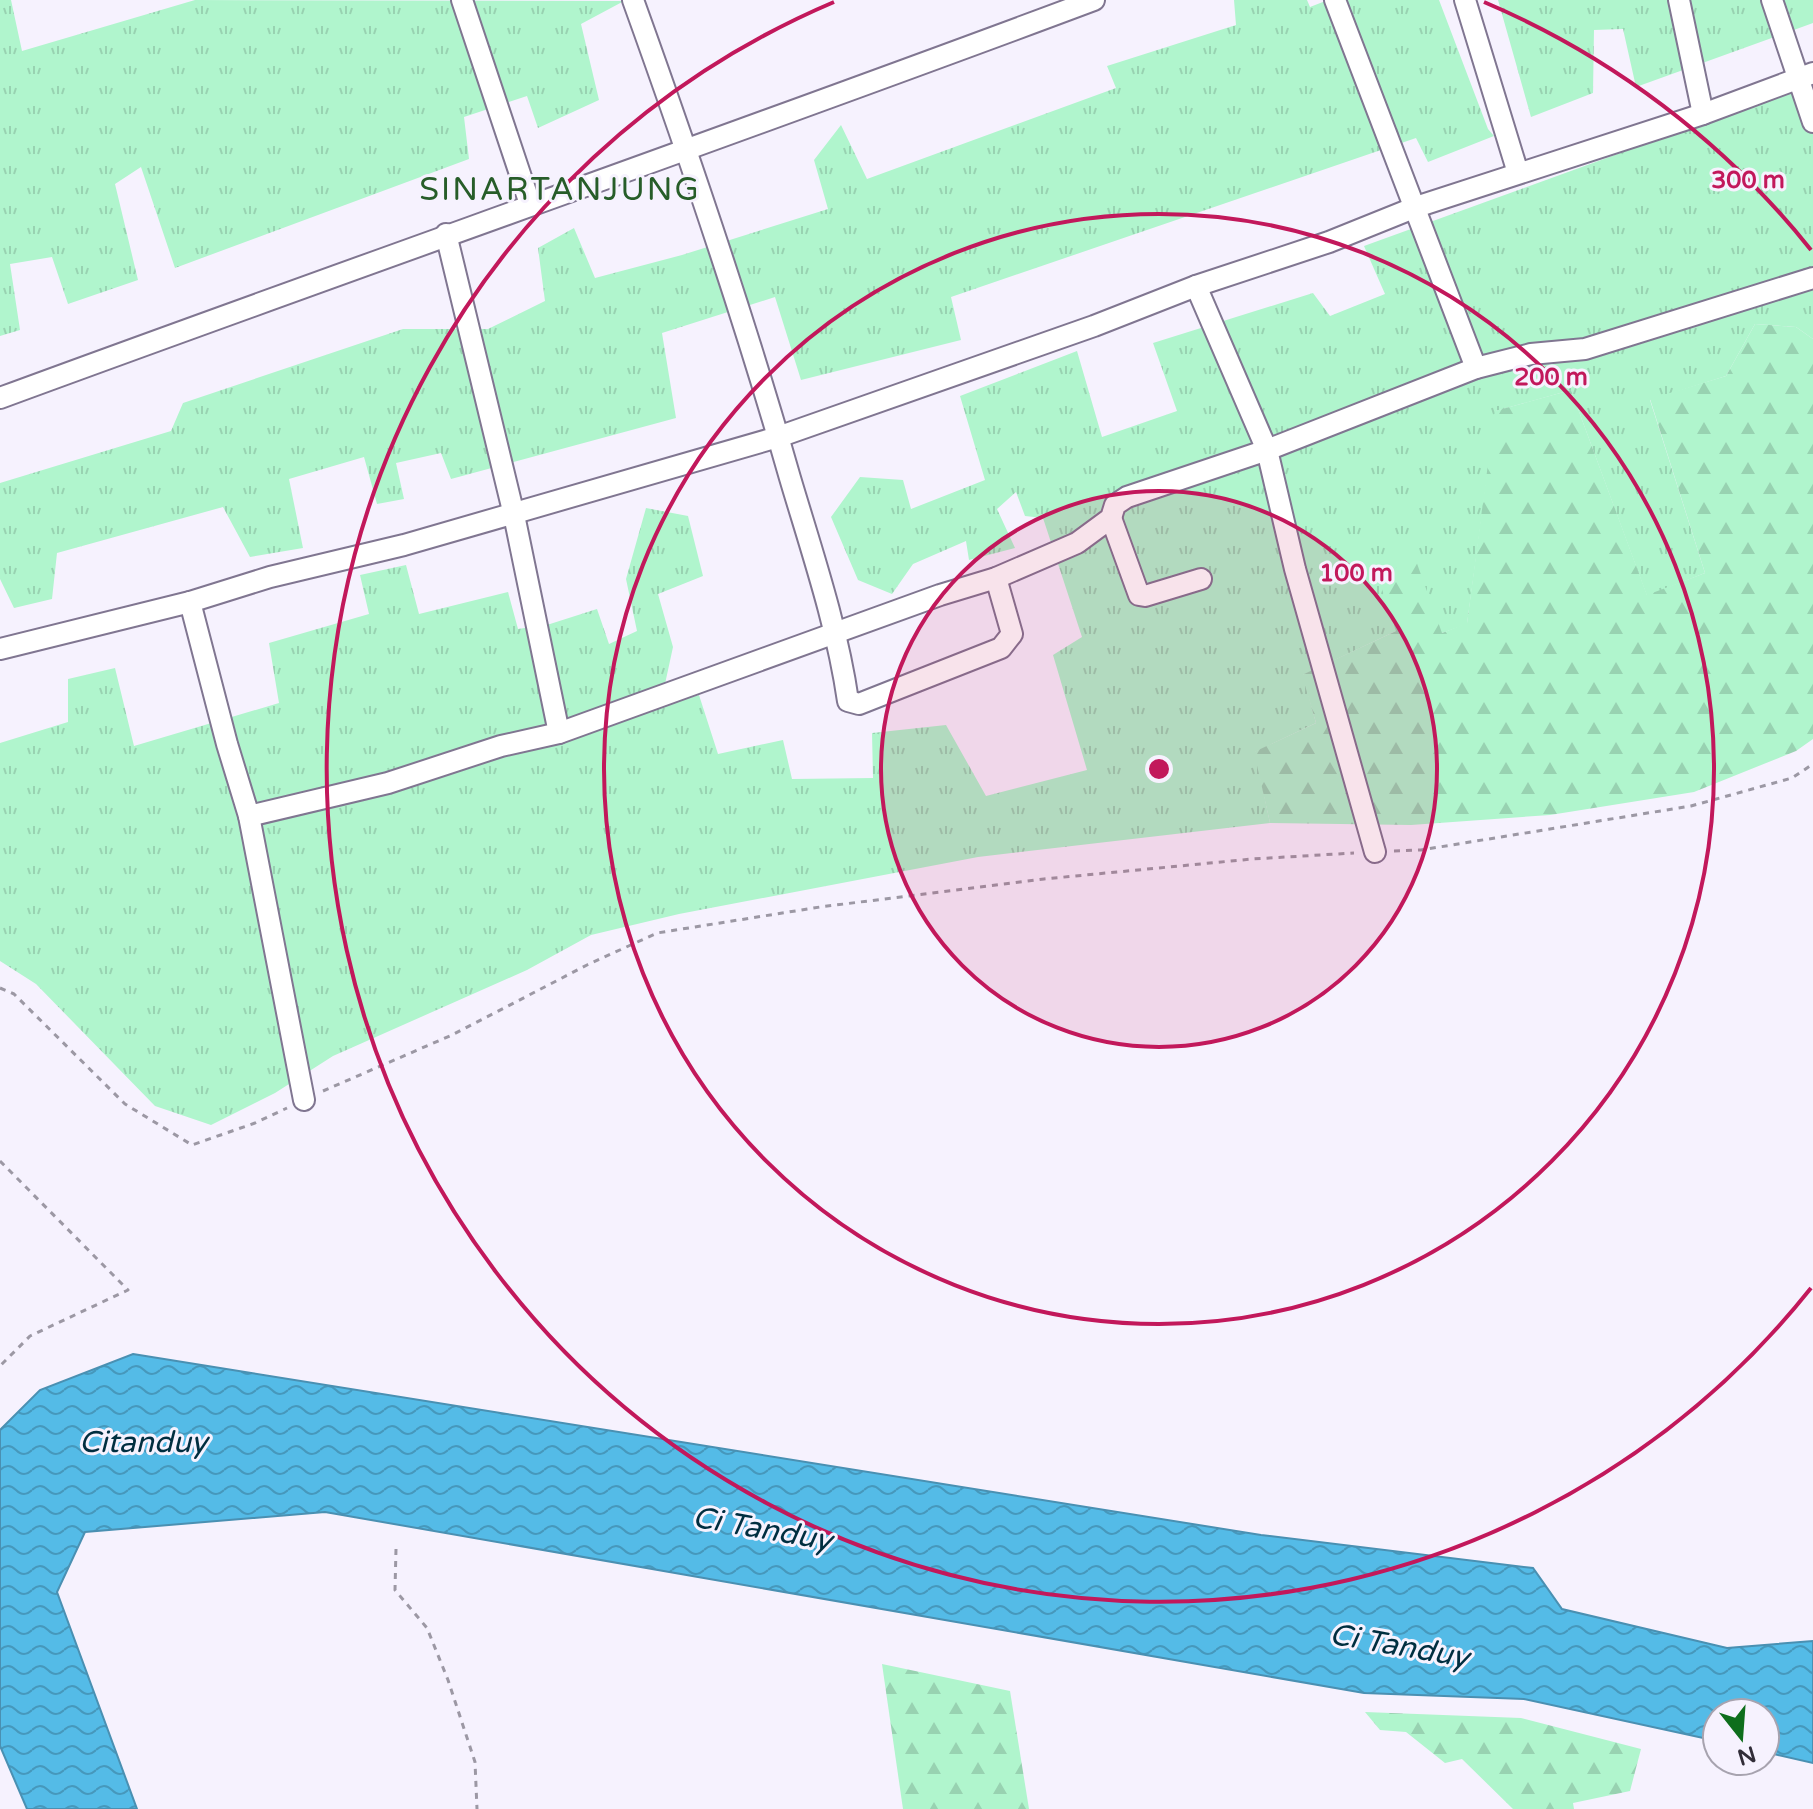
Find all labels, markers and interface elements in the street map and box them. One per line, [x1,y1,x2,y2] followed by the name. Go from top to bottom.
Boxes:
[1711,166,1785,195] text: 300 m
[419,171,701,209] district label: SINARTANJUNG
[1514,363,1588,392] text: 200 m
[1319,559,1393,588] text: 100 m
[1145,755,1173,783] centre of rings
[79,1424,210,1461] water label: Citanduy
[690,1499,837,1560] water label: Ci Tanduy
[1327,1616,1474,1677] water label: Ci Tanduy
[1701,1697,1781,1777] north arrow
[1734,1740,1759,1770] text: N

